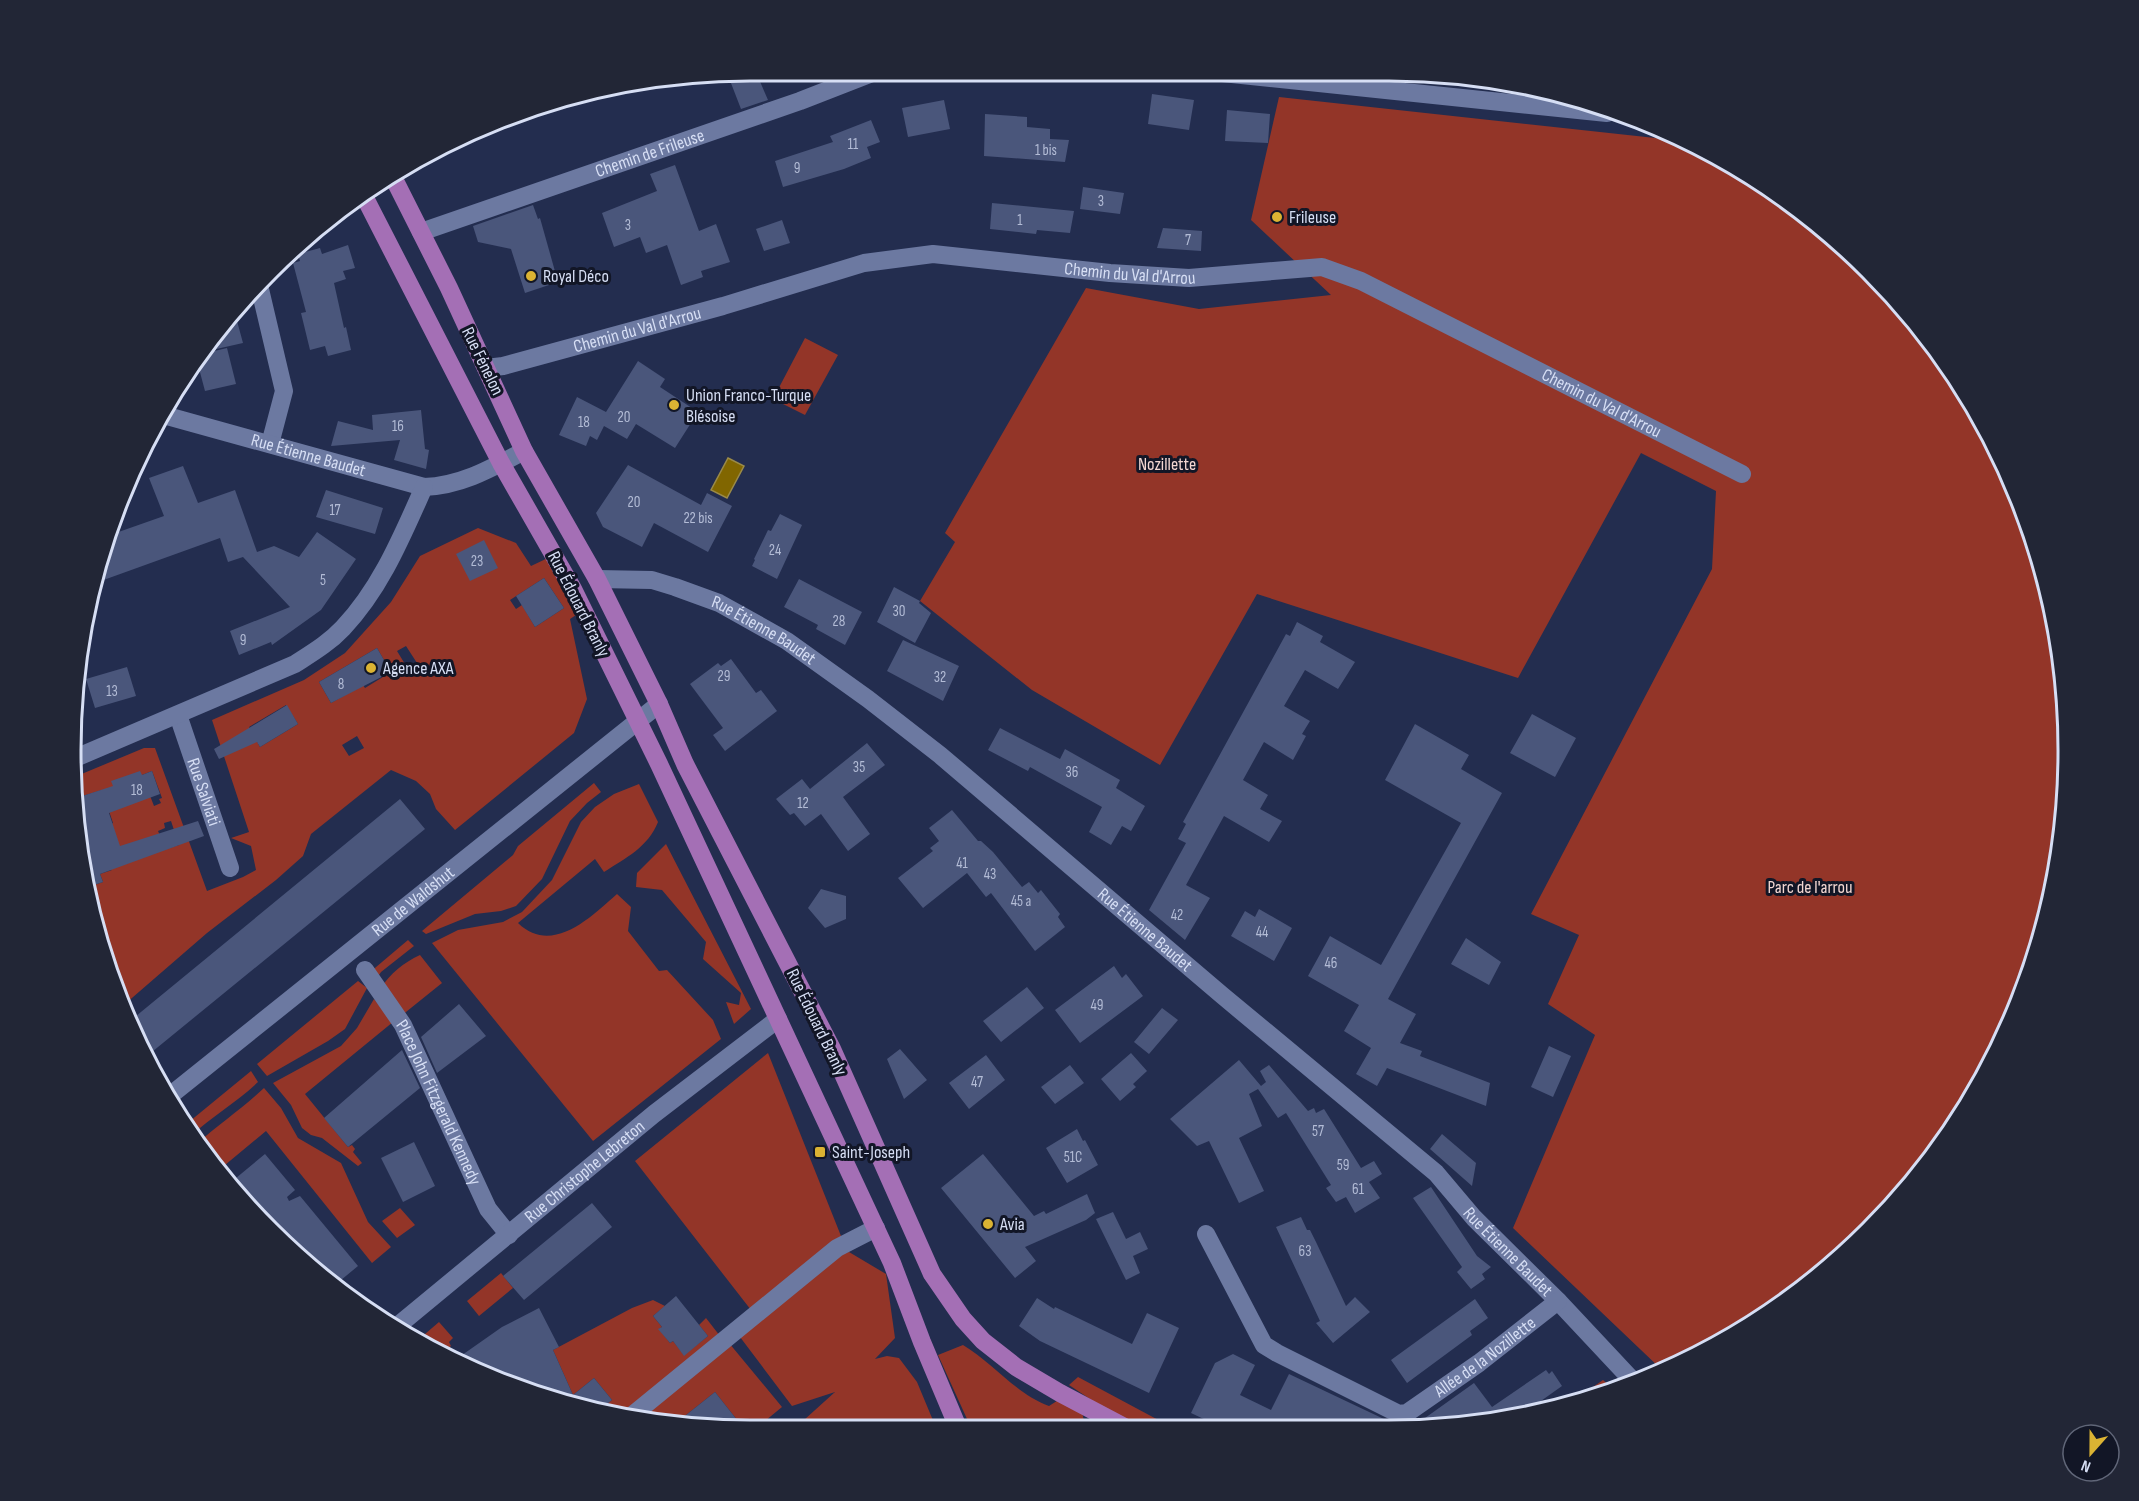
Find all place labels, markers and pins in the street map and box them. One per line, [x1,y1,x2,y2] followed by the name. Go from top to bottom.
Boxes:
[1289,207,1336,228] place label: Frileuse
[1270,210,1284,224] marker: Frileuse
[543,266,609,287] place label: Royal Déco
[524,269,538,283] marker: Royal Déco
[686,385,811,427] place label: Union Franco-Turque Blésoise
[667,398,681,412] marker: Union Franco-Turque Blésoise
[382,658,454,679] place label: Agence AXA
[364,661,378,675] marker: Agence AXA
[832,1142,910,1163] place label: Saint-Joseph
[813,1145,827,1159] marker: Saint-Joseph
[999,1214,1025,1235] place label: Avia
[981,1217,995,1231] marker: Avia

